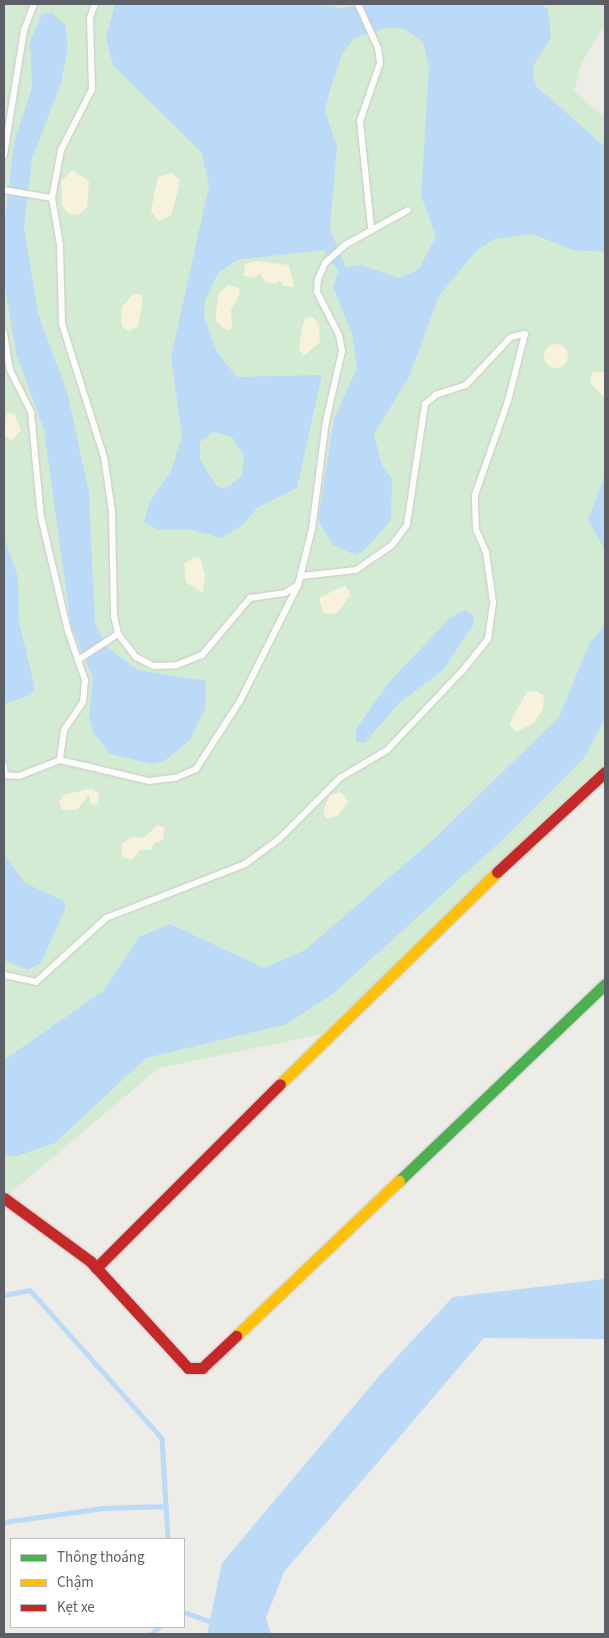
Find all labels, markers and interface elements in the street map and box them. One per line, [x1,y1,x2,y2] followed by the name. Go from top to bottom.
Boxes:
[10,1538,185,1628] legend
[57,1547,145,1568] text: Thông thoáng
[57,1572,94,1593] text: Chậm
[57,1597,95,1618] text: Kẹt xe

